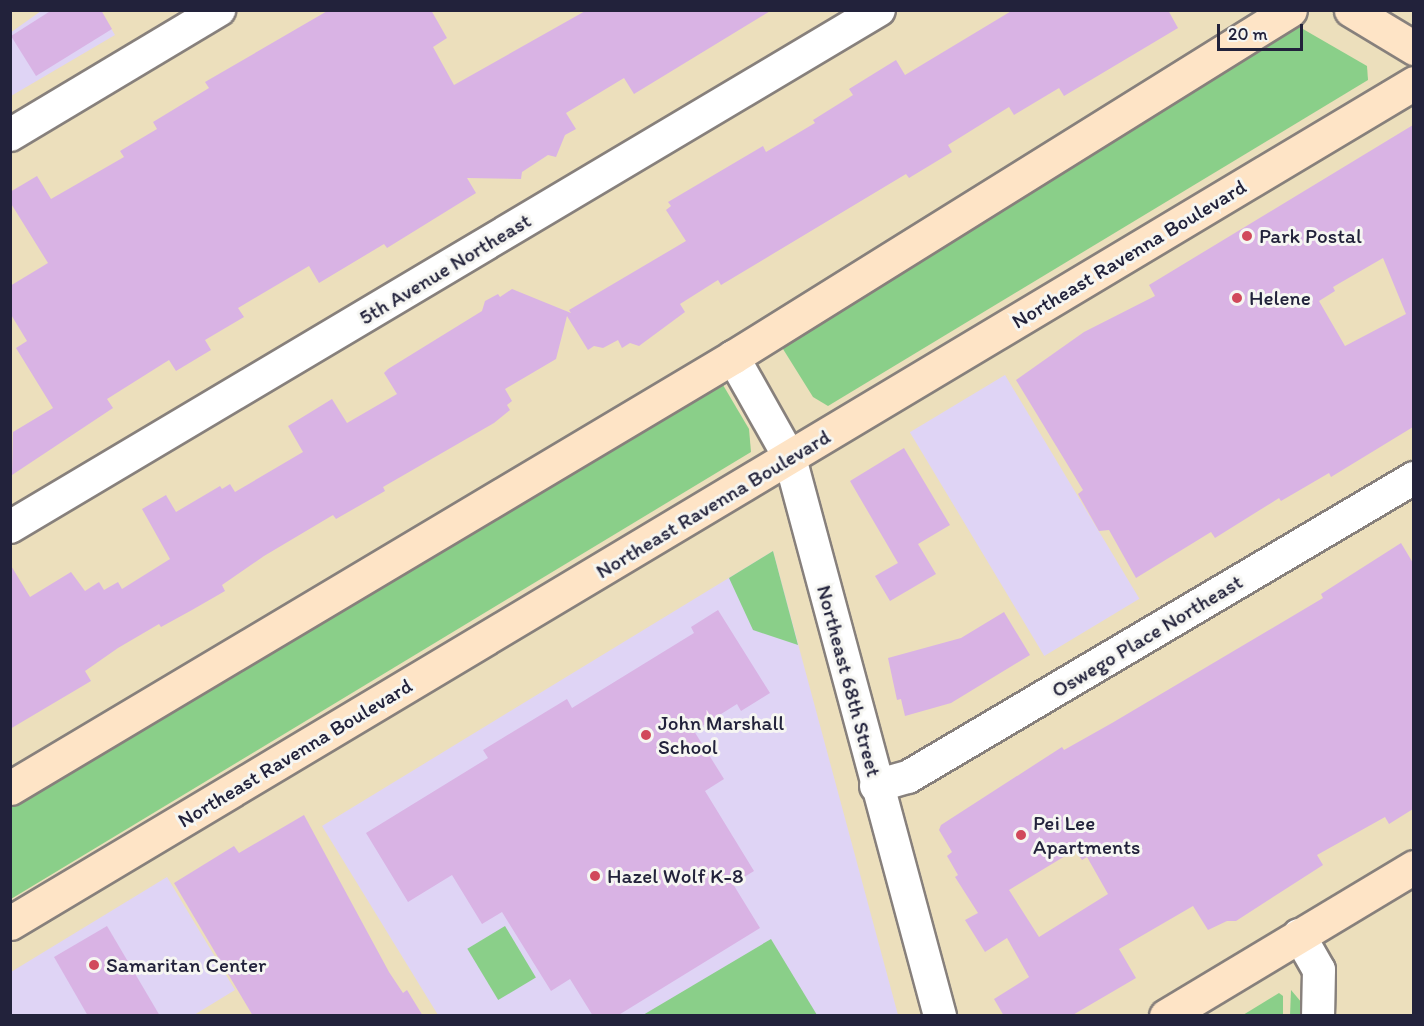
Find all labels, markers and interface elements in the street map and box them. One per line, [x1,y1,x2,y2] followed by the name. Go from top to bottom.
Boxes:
[1220,12,1306,50] scale bar
[1228,23,1268,45] text: 20 m
[1007,174,1251,334] street label: Northeast Ravenna Boulevard
[355,208,535,330] street label: 5th Avenue Northeast
[1259,223,1361,249] place label: Park Postal
[1240,229,1254,243] marker: Park Postal
[1249,285,1311,311] place label: Helene
[1230,291,1244,305] marker: Helene
[591,424,835,584] street label: Northeast Ravenna Boulevard
[1047,569,1247,703] street label: Oswego Place Northeast
[811,583,887,779] street label: Northeast 68th Street
[173,673,417,833] street label: Northeast Ravenna Boulevard
[658,710,784,760] place label: John Marshall School
[639,728,653,742] marker: John Marshall School
[1033,810,1140,860] place label: Pei Lee Apartments
[1014,828,1028,842] marker: Pei Lee Apartments
[607,863,743,889] place label: Hazel Wolf K-8
[588,869,602,883] marker: Hazel Wolf K-8
[106,952,267,978] place label: Samaritan Center
[87,958,101,972] marker: Samaritan Center

